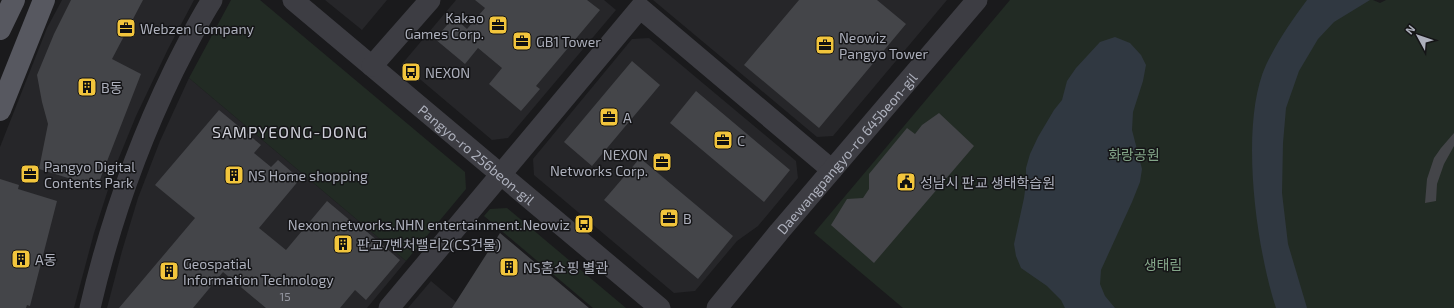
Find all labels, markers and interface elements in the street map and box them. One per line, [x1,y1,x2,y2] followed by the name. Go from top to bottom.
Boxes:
[405,9,484,42] place label: Kakao Games Corp.
[487,14,509,36] office icon: Kakao Games Corp.
[1398,16,1438,56] north arrow
[115,17,137,39] office icon: Webzen Company
[140,20,255,37] place label: Webzen Company
[1402,22,1418,36] text: N
[839,29,928,62] place label: Neowiz Pangyo Tower
[511,30,533,52] office icon: GB1 Tower
[536,33,601,50] place label: GB1 Tower
[814,34,836,56] office icon: Neowiz Pangyo Tower
[400,61,422,83] bus stop icon: NEXON
[425,64,470,81] place label: NEXON
[773,68,921,237] street label: Daewangpangyo-ro 645beon-gil
[76,76,98,98] building icon: B동
[101,79,123,96] place label: B동
[415,101,539,208] street label: Pangyo-ro 256beon-gil
[598,106,620,128] office icon: A
[623,109,632,126] place label: A
[212,122,368,141] district label: SAMPYEONG-DONG
[712,129,734,151] office icon: C
[737,132,745,149] place label: C
[550,146,648,179] place label: NEXON Networks Corp.
[1108,146,1160,163] park label: 화랑공원
[651,151,673,173] office icon: NEXON Networks Corp.
[44,158,136,191] place label: Pangyo Digital Contents Park
[19,163,41,185] office icon: Pangyo Digital Contents Park
[223,164,245,186] building icon: NS Home shopping
[248,167,368,184] place label: NS Home shopping
[895,171,917,193] public building icon: 성남시 판교 생태학습원
[920,174,1055,191] place label: 성남시 판교 생태학습원
[658,207,680,229] office icon: B
[683,210,692,227] place label: B
[573,213,595,235] bus stop icon: Nexon networks.NHN entertainment.Neowiz
[288,216,570,233] place label: Nexon networks.NHN entertainment.Neowiz
[332,233,354,255] building icon: 판교7벤처밸리2(CS건물)
[357,236,501,253] place label: 판교7벤처밸리2(CS건물)
[10,248,32,270] building icon: A동
[35,251,57,268] place label: A동
[183,255,334,288] place label: Geospatial Information Technology
[498,256,520,278] building icon: NS홈쇼핑 별관
[1144,256,1182,273] park label: 생태림
[523,259,608,276] place label: NS홈쇼핑 별관
[158,260,180,282] building icon: Geospatial Information Technology
[279,289,291,303] house number: 15

